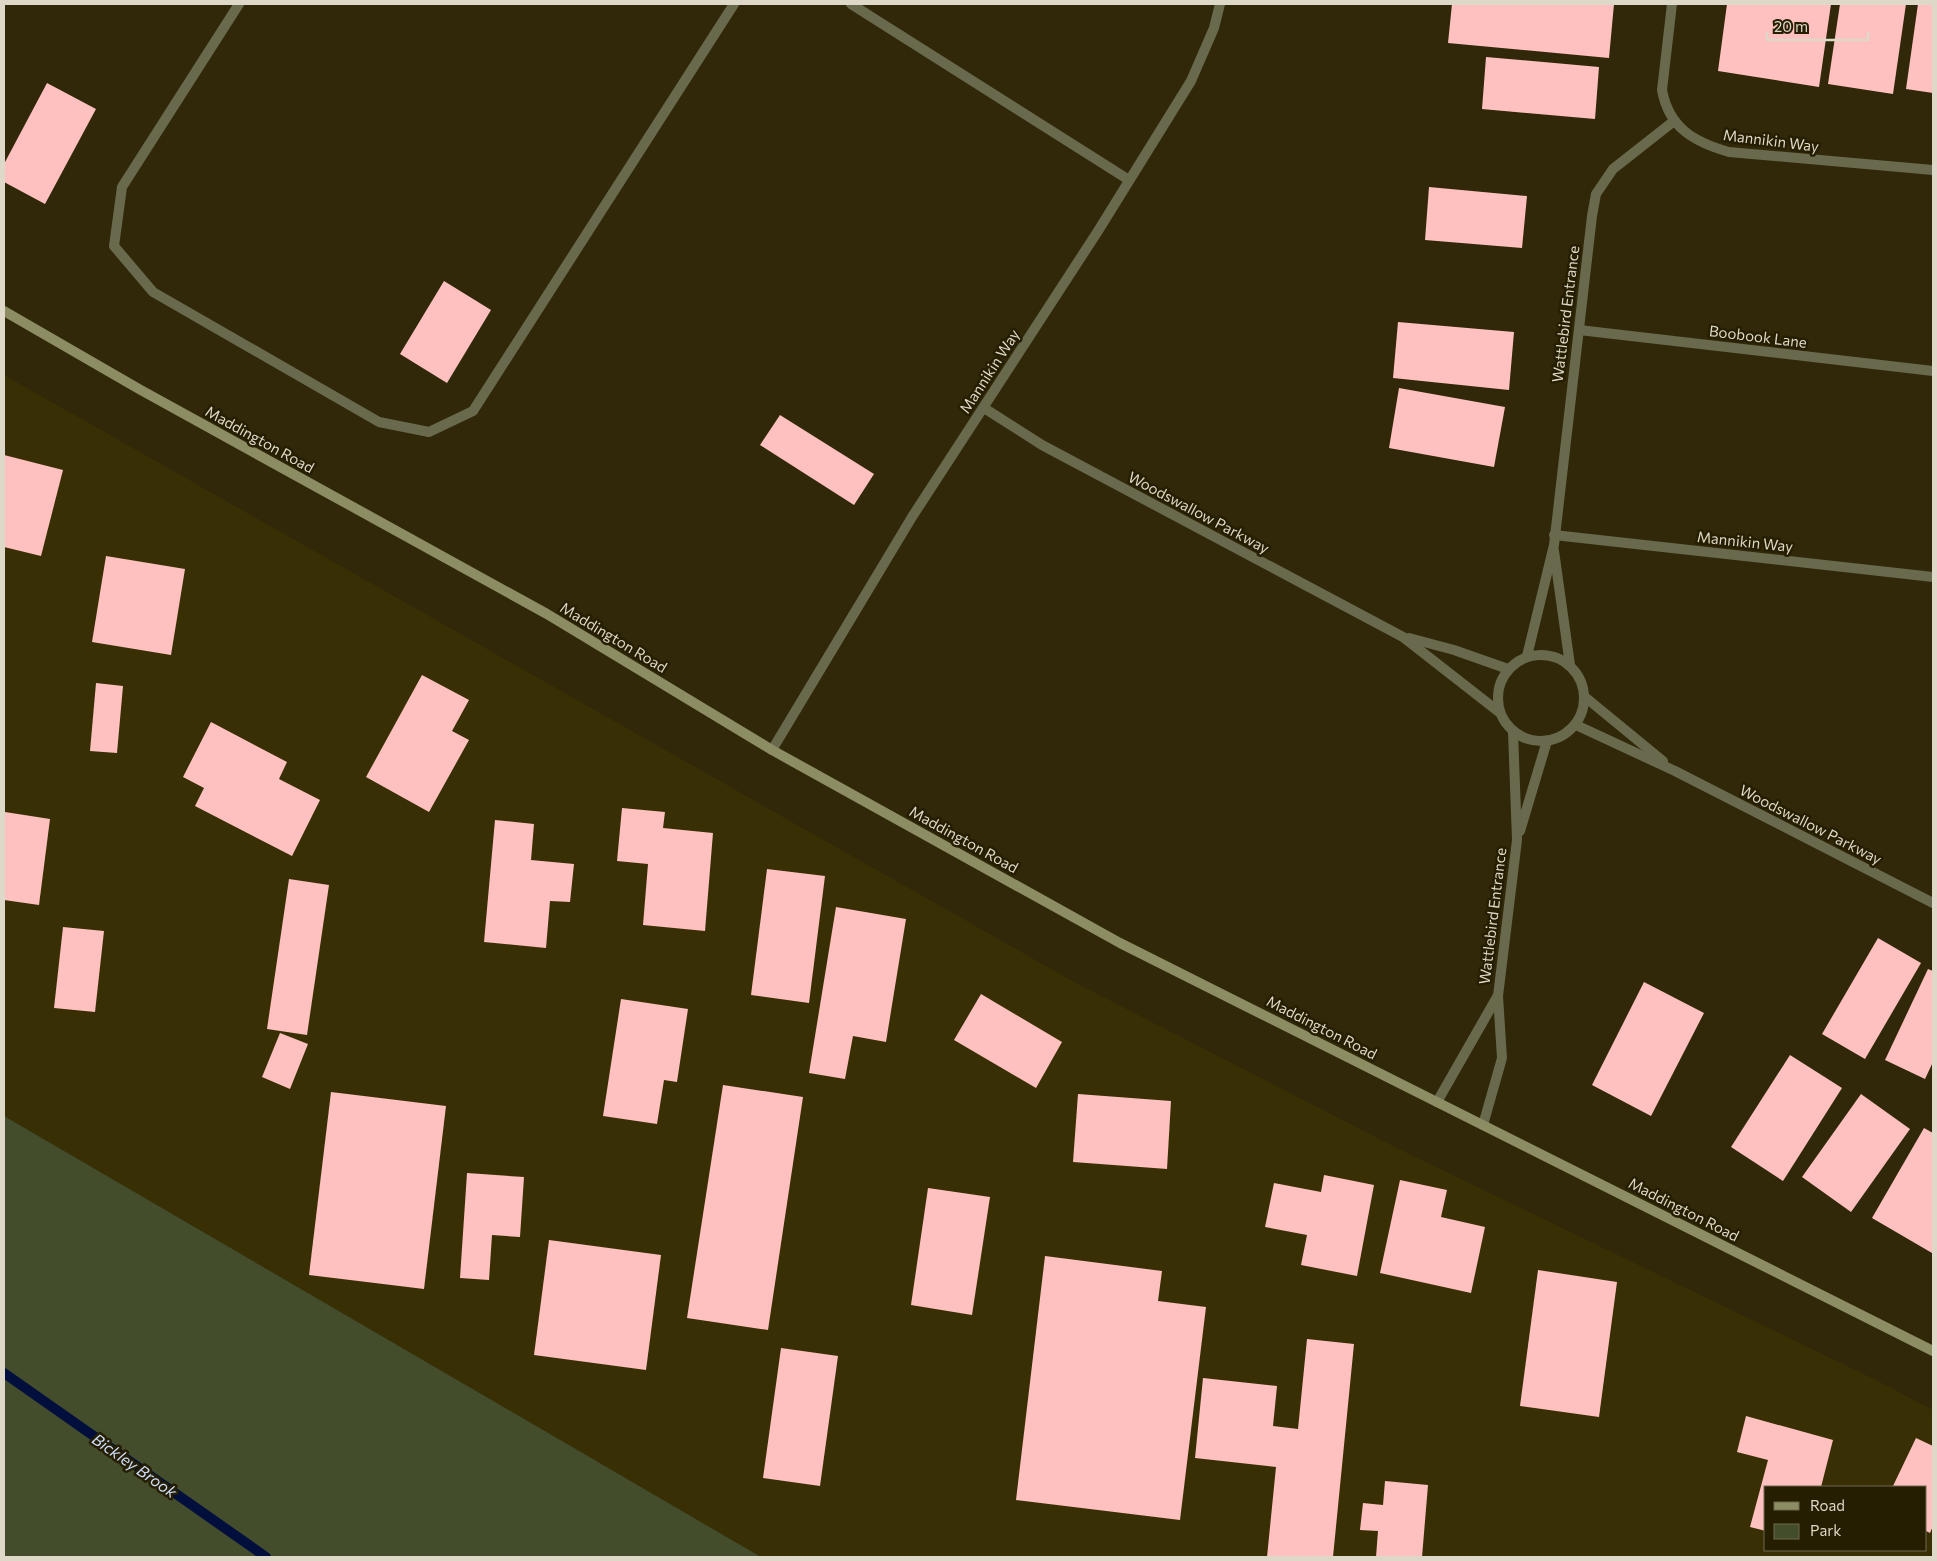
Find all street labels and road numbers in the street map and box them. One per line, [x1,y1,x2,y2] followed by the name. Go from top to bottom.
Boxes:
[1722,125,1820,155] street label: Mannikin Way
[1548,245,1582,383] street label: Wattlebird Entrance
[1708,321,1808,351] street label: Boobook Lane
[955,325,1023,416] street label: Mannikin Way
[203,402,317,476] street label: Maddington Road
[1125,467,1273,557] street label: Woodswallow Parkway
[1696,527,1794,555] street label: Mannikin Way
[557,598,671,676] street label: Maddington Road
[1737,780,1885,868] street label: Woodswallow Parkway
[907,802,1021,876] street label: Maddington Road
[1475,847,1509,985] street label: Wattlebird Entrance
[1264,991,1380,1063] street label: Maddington Road
[1626,1173,1742,1245] street label: Maddington Road

